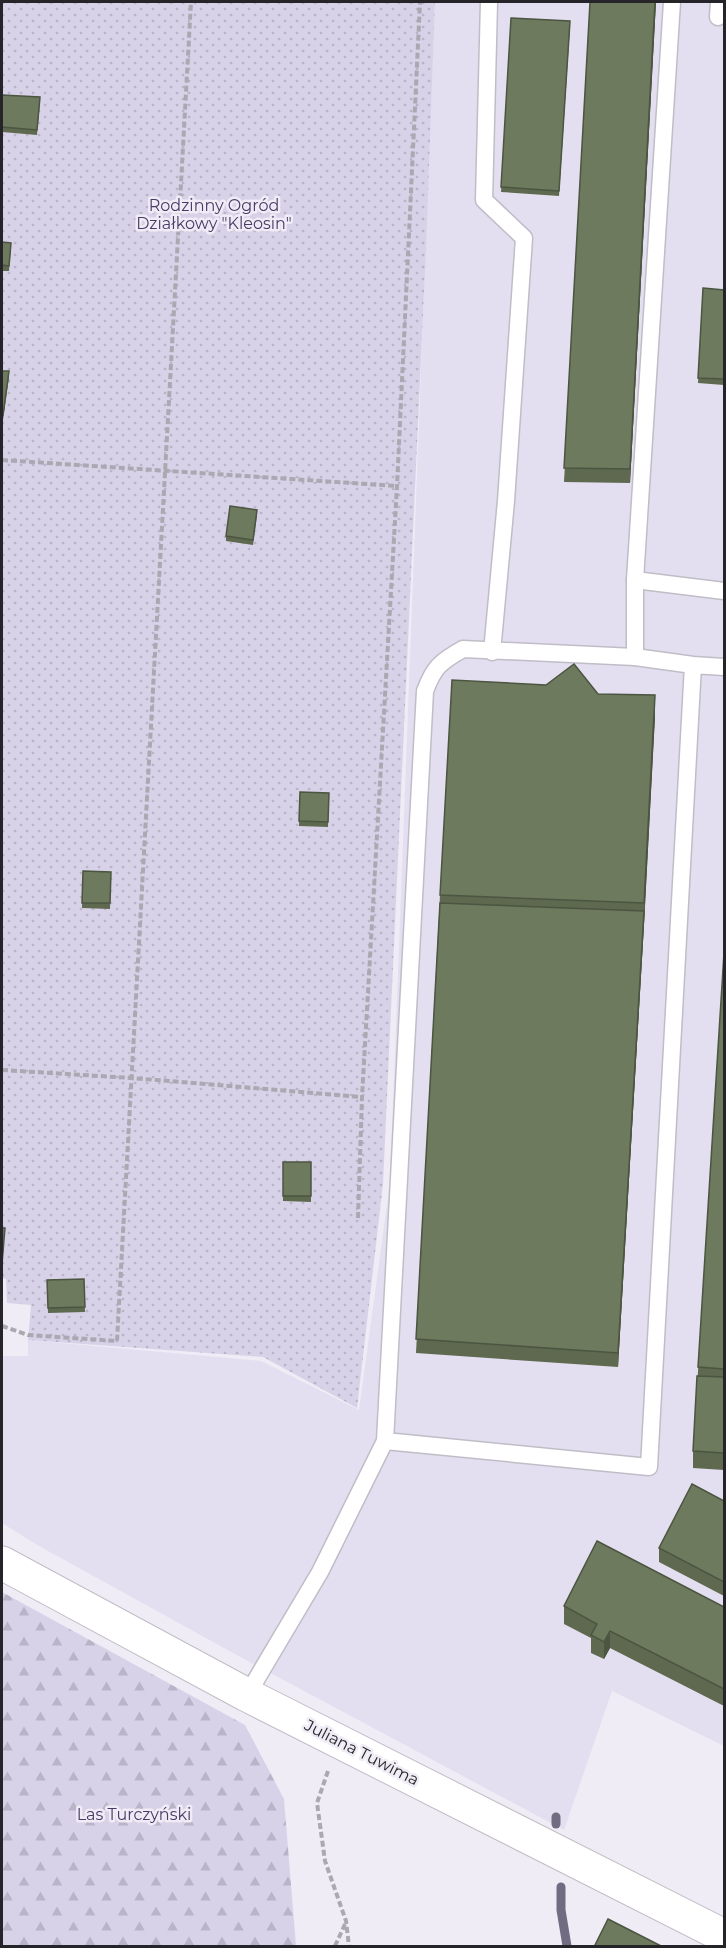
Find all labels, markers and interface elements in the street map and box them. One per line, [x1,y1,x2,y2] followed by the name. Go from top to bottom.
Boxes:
[136,196,292,233] park label: Rodzinny Ogród Działkowy "Kleosin"
[301,1715,422,1789] street label: Juliana Tuwima
[77,1805,191,1824] park label: Las Turczyński

